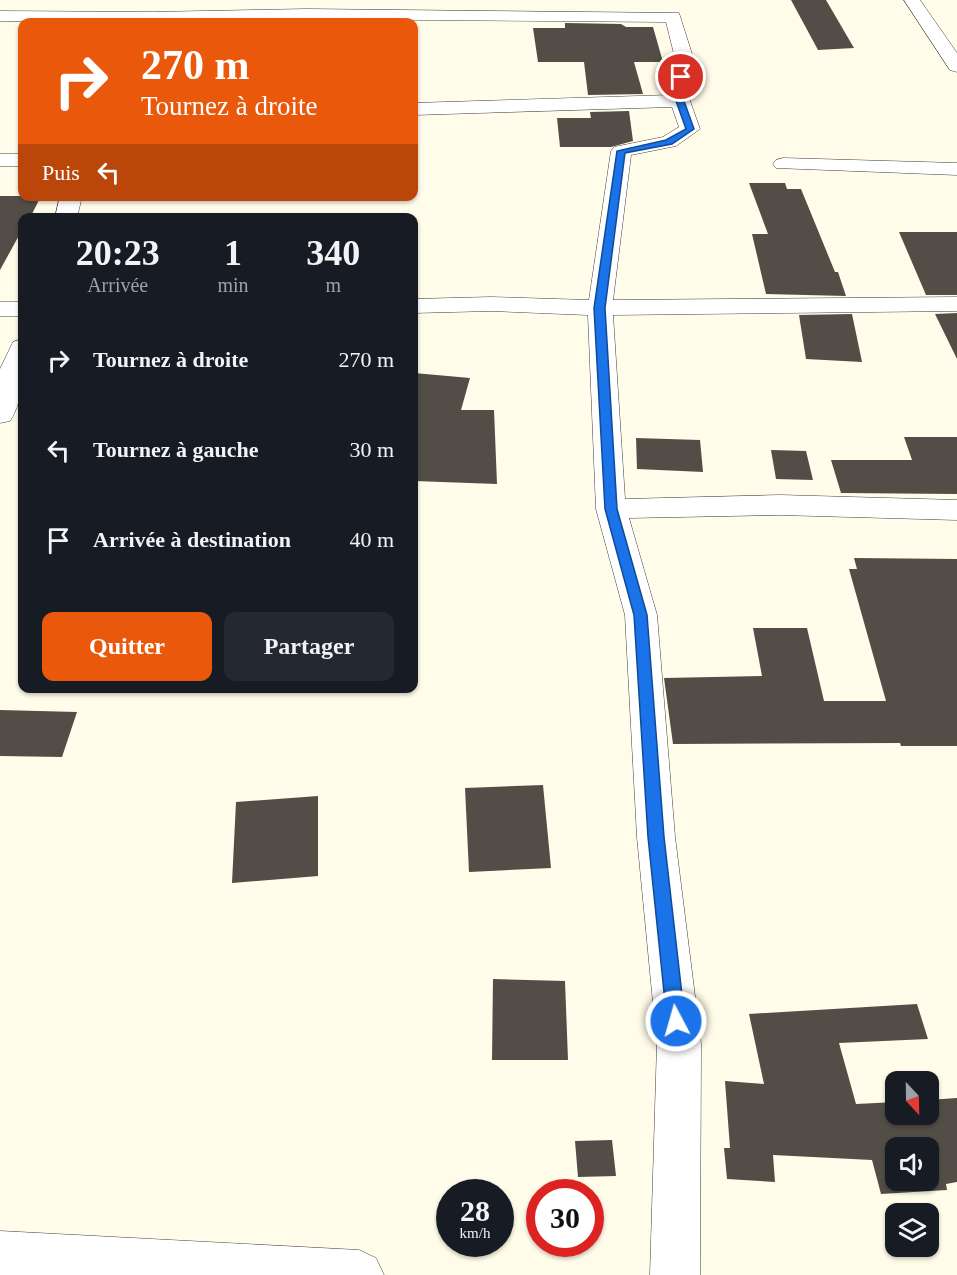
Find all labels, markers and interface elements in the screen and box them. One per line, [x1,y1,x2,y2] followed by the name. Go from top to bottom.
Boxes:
[42,42,120,120] icon: right
[141,42,250,88] text: 270 m
[655,51,706,102] pin
[664,60,697,93] icon: arrive
[141,91,318,121] text: Tournez à droite
[92,156,125,189] icon: left
[42,160,80,185] text: Puis
[76,233,160,273] text: 20:23
[224,233,242,273] text: 1
[306,233,360,273] text: 340
[87,274,148,296] text: Arrivée
[217,274,249,296] text: min
[326,274,341,296] text: m
[42,344,75,377] icon: right
[93,347,248,372] text: Tournez à droite
[338,347,394,372] text: 270 m
[42,434,75,467] icon: left
[93,437,258,462] text: Tournez à gauche
[349,437,394,462] text: 30 m
[42,524,75,557] icon: arrive
[93,527,291,552] text: Arrivée à destination
[349,527,394,552] text: 40 m
[42,612,212,681] button: Quitter
[224,612,394,681] button: Partager
[644,989,708,1053] position arrow
[885,1071,939,1125] north arrow
[885,1071,939,1257] map controls
[885,1137,939,1191] button: sound
[526,1179,604,1257] speed limit sign: 30
[460,1194,490,1227] text: 28
[885,1203,939,1257] button: layers
[460,1225,490,1241] text: km/h

